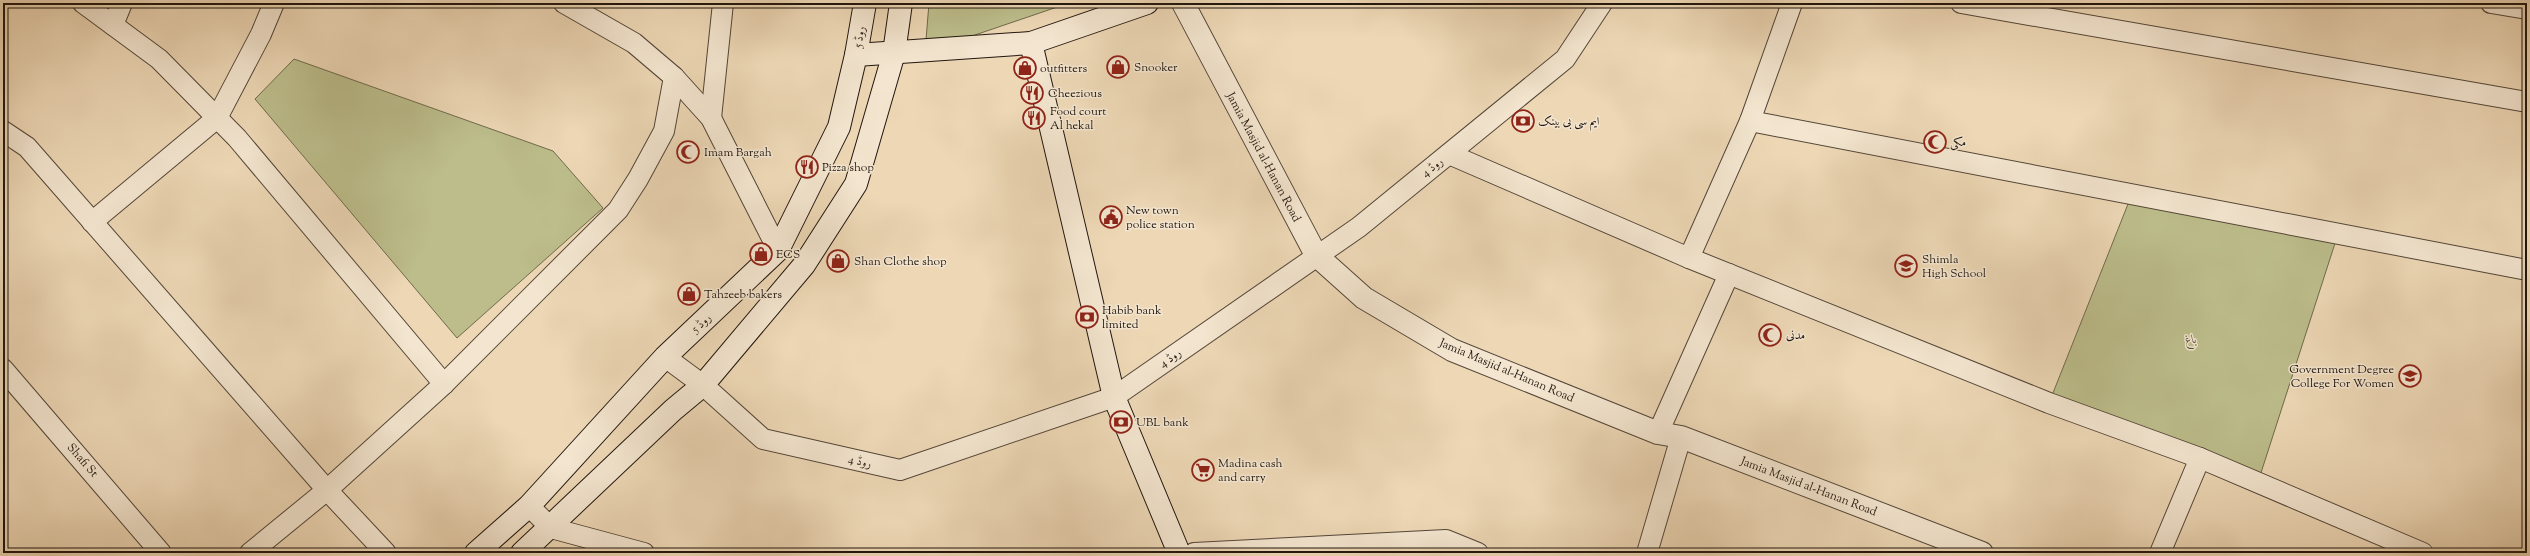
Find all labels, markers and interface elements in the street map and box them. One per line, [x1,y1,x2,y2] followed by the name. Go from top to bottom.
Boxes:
[849,25,871,50] street label: روڈ 5
[1105,54,1131,80] shop icon: Snooker
[1012,55,1038,81] shop icon: outfitters
[1134,59,1178,77] place label: Snooker
[1040,60,1087,78] place label: outfitters
[1019,80,1045,106] restaurant icon: Cheezious
[1048,85,1102,103] place label: Cheezious
[1221,88,1305,226] street label: Jamia Masjid al-Hanan Road
[1050,103,1106,135] place label: Food court Al hekal
[1021,105,1047,131] restaurant icon: Food court Al hekal
[1510,108,1536,134] bank icon: ایم سی بی بینک
[1538,113,1600,132] place label: ایم سی بی بینک
[1922,129,1948,155] mosque icon: مکی
[1950,134,1966,152] place label: مکی
[675,139,701,165] mosque icon: Imam Bargah
[704,144,772,162] place label: Imam Bargah
[1418,153,1448,182] street label: روڈ 4
[794,154,820,180] restaurant icon: Pizza shop
[822,159,874,177] place label: Pizza shop
[1126,202,1195,234] place label: New town police station
[1098,204,1124,230] public building icon: New town police station
[748,241,774,267] shop icon: ECS
[776,246,800,264] place label: ECS
[825,248,851,274] shop icon: Shan Clothe shop
[1922,251,1987,283] place label: Shimla High School
[854,253,947,271] place label: Shan Clothe shop
[1893,253,1919,279] school or university icon: Shimla High School
[676,281,702,307] shop icon: Tahzeeb bakers
[704,286,782,304] place label: Tahzeeb bakers
[1102,302,1162,334] place label: Habib bank limited
[1074,304,1100,330] bank icon: Habib bank limited
[687,310,716,338] street label: روڈ 5
[1757,322,1783,348] mosque icon: مدنی
[1786,327,1805,345] place label: مدنی
[2185,331,2197,350] park label: باغ
[1435,334,1577,408] street label: Jamia Masjid al-Hanan Road
[1156,345,1186,373] street label: روڈ 4
[2289,361,2394,393] place label: Government Degree College For Women
[2397,363,2423,389] school or university icon: Government Degree College For Women
[1108,409,1134,435] bank icon: UBL bank
[1136,414,1189,432] place label: UBL bank
[62,440,102,482] street label: Shafi St
[846,451,874,473] street label: روڈ 4
[1737,452,1880,521] street label: Jamia Masjid al-Hanan Road
[1218,455,1282,487] place label: Madina cash and carry
[1190,457,1216,483] supermarket icon: Madina cash and carry

